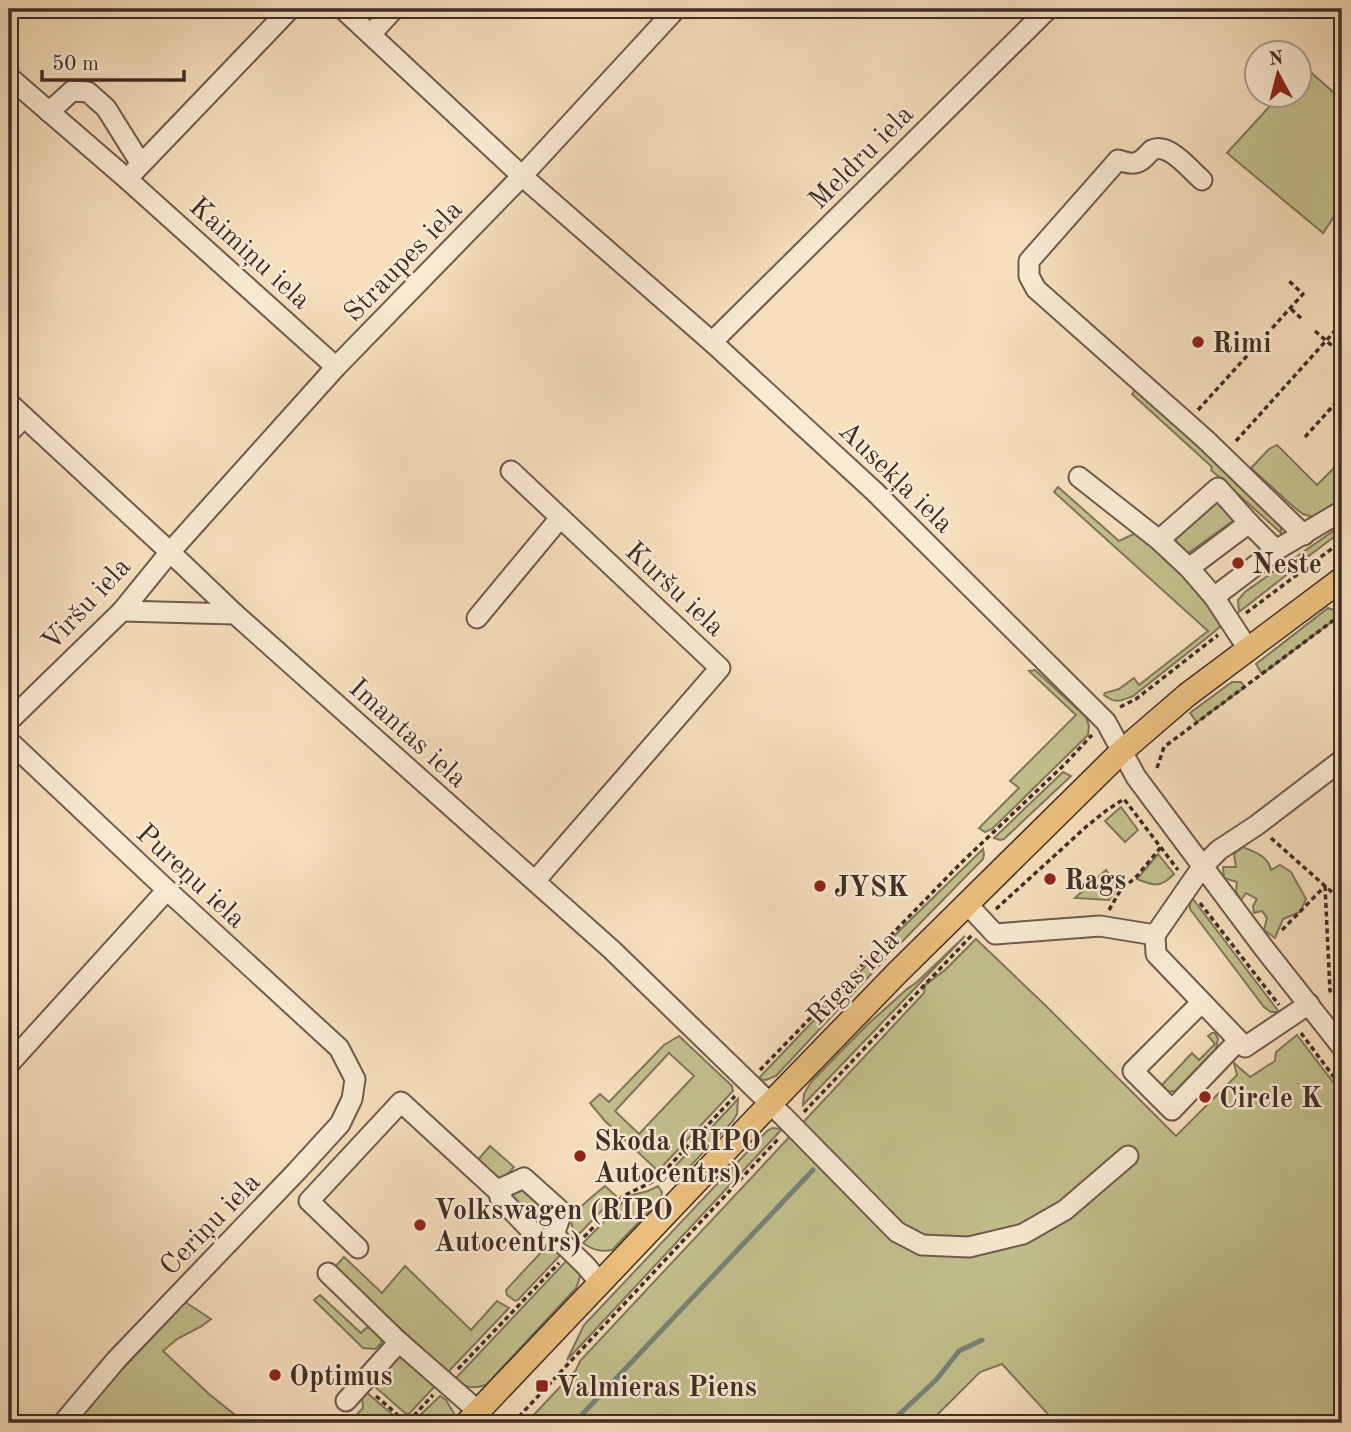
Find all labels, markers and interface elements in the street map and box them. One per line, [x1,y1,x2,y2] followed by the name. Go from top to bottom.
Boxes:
[42,38,184,82] scale bar
[1242,38,1312,108] north arrow
[1268,49,1285,70] text: N
[52,54,99,75] text: 50 m
[805,101,920,216] street label: Meldru iela
[183,193,315,316] street label: Kaimiņu iela
[340,196,469,328] street label: Straupes iela
[1212,331,1271,359] place label: Rimi
[1190,334,1206,350] marker: Rimi
[832,417,958,539] street label: Ausekļa iela
[619,538,729,643] street label: Kuršu iela
[1252,552,1322,580] place label: Neste
[37,553,137,657] street label: Viršu iela
[1230,555,1246,571] marker: Neste
[343,674,471,794] street label: Imantas iela
[130,820,250,935] street label: Pureņu iela
[1064,868,1126,896] place label: Rags
[1042,871,1058,887] marker: Rags
[834,875,909,903] place label: JYSK
[812,878,828,894] marker: JYSK
[803,927,905,1031] street label: Rīgas iela
[1219,1086,1322,1114] place label: Circle K
[1197,1089,1213,1105] marker: Circle K
[594,1128,761,1189] place label: Skoda (RIPO Autocentrs)
[572,1148,588,1164] marker: Skoda (RIPO Autocentrs)
[156,1168,267,1282] street label: Ceriņu iela
[434,1197,673,1258] place label: Volkswagen (RIPO Autocentrs)
[412,1217,428,1233] marker: Volkswagen (RIPO Autocentrs)
[289,1364,393,1392] place label: Optimus
[267,1367,283,1383] marker: Optimus
[556,1375,757,1403] place label: Valmieras Piens
[534,1378,550,1394] marker: Valmieras Piens

